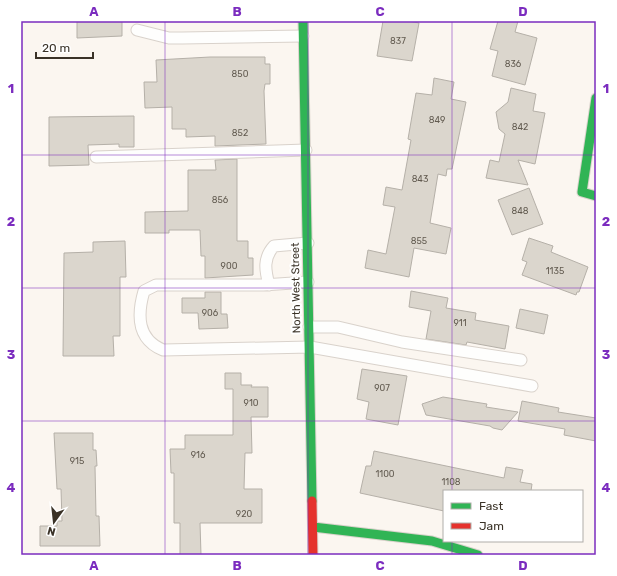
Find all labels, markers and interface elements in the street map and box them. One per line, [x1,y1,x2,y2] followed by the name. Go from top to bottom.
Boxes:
[89,4,99,19] text: A
[232,4,242,19] text: B
[375,4,385,19] text: C
[518,4,528,19] text: D
[36,34,93,60] scale bar
[390,36,406,46] house number: 837
[42,41,70,55] text: 20 m
[505,59,522,69] house number: 836
[232,69,249,79] house number: 850
[8,81,14,96] text: 1
[603,81,609,96] text: 1
[429,115,445,125] house number: 849
[512,122,528,132] house number: 842
[232,128,248,138] house number: 852
[412,174,428,184] house number: 843
[212,195,229,205] house number: 856
[511,206,529,216] house number: 848
[7,214,15,229] text: 2
[602,214,610,229] text: 2
[411,236,427,246] house number: 855
[289,242,303,334] street label: North West Street
[221,261,238,271] house number: 900
[546,266,564,276] house number: 1135
[202,308,219,318] house number: 906
[453,318,467,328] house number: 911
[7,347,16,362] text: 3
[602,347,611,362] text: 3
[374,383,390,393] house number: 907
[244,398,259,408] house number: 910
[191,450,206,460] house number: 916
[70,456,84,466] house number: 915
[375,469,395,479] house number: 1100
[441,477,461,487] house number: 1108
[7,480,16,495] text: 4
[602,480,611,495] text: 4
[443,490,583,542] legend
[479,499,503,513] text: Fast
[34,502,74,542] north arrow
[236,509,252,519] house number: 920
[479,519,504,533] text: Jam
[46,524,57,538] text: N
[89,558,99,573] text: A
[232,558,242,573] text: B
[375,558,385,573] text: C
[518,558,528,573] text: D

